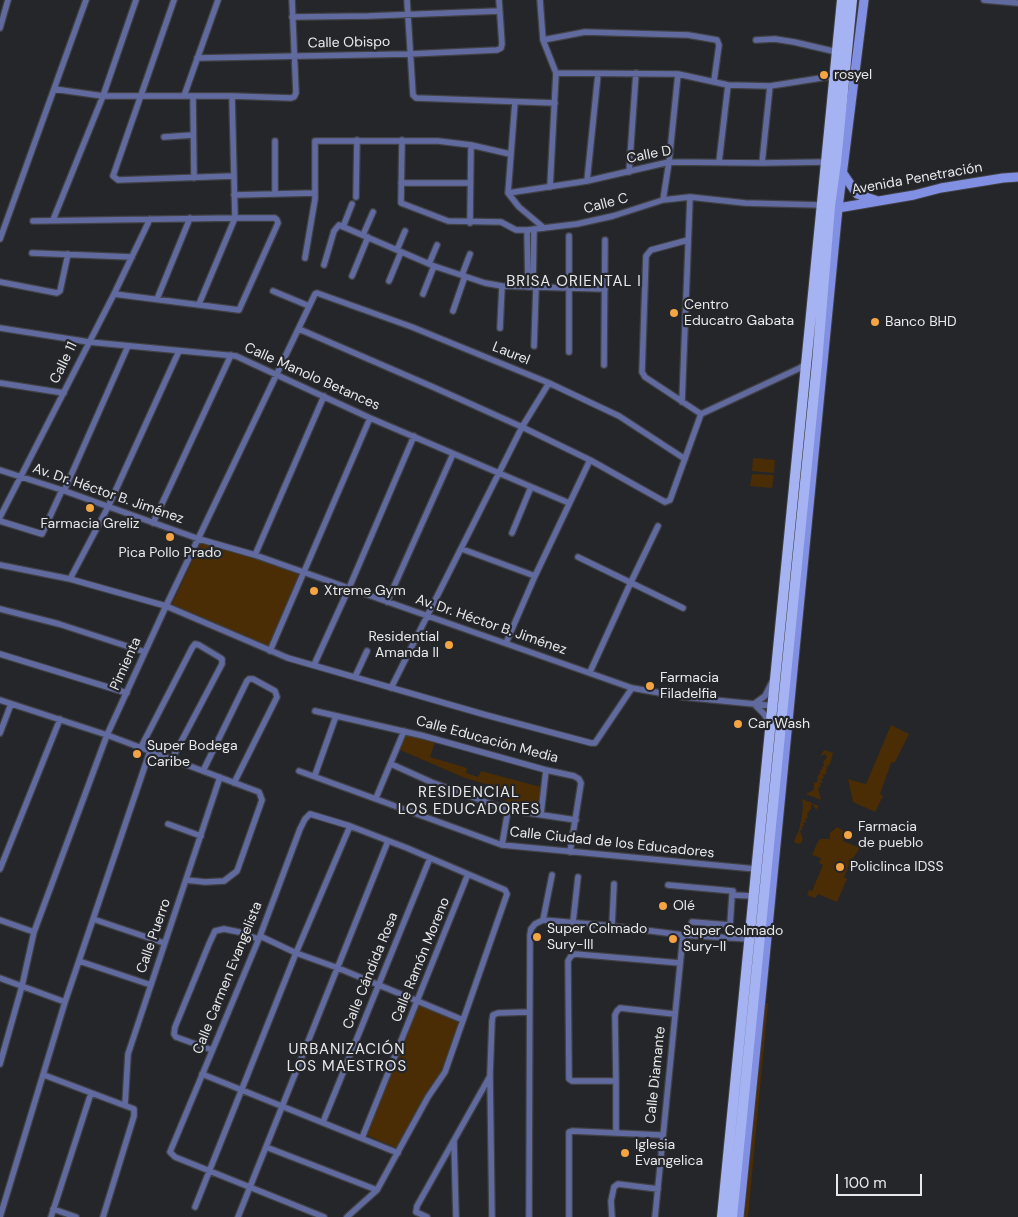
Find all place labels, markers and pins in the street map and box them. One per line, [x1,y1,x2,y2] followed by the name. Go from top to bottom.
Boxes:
[834,67,872,83] place label: rosyel
[818,69,830,81] marker: rosyel
[684,297,794,330] place label: Centro Educatro Gabata
[668,307,680,319] marker: Centro Educatro Gabata
[885,314,957,330] place label: Banco BHD
[869,316,881,328] marker: Banco BHD
[84,502,96,514] marker: Farmacia Greliz
[41,516,139,532] place label: Farmacia Greliz
[164,531,176,543] marker: Pica Pollo Prado
[118,545,222,561] place label: Pica Pollo Prado
[324,583,406,599] place label: Xtreme Gym
[308,585,320,597] marker: Xtreme Gym
[368,629,439,662] place label: Residential Amanda II
[443,639,455,651] marker: Residential Amanda II
[660,670,719,702] place label: Farmacia Filadelfia
[644,680,656,692] marker: Farmacia Filadelfia
[748,716,810,732] place label: Car Wash
[732,718,744,730] marker: Car Wash
[147,738,238,770] place label: Super Bodega Caribe
[131,748,143,760] marker: Super Bodega Caribe
[858,819,923,852] place label: Farmacia de pueblo
[842,829,854,841] marker: Farmacia de pueblo
[850,859,944,875] place label: Policlinca IDSS
[834,861,846,873] marker: Policlinca IDSS
[673,898,695,914] place label: Olé
[657,900,669,912] marker: Olé
[547,921,647,954] place label: Super Colmado Sury-III
[683,923,783,956] place label: Super Colmado Sury-II
[531,931,543,943] marker: Super Colmado Sury-III
[667,933,679,945] marker: Super Colmado Sury-II
[635,1137,703,1170] place label: Iglesia Evangelica
[619,1147,631,1159] marker: Iglesia Evangelica

